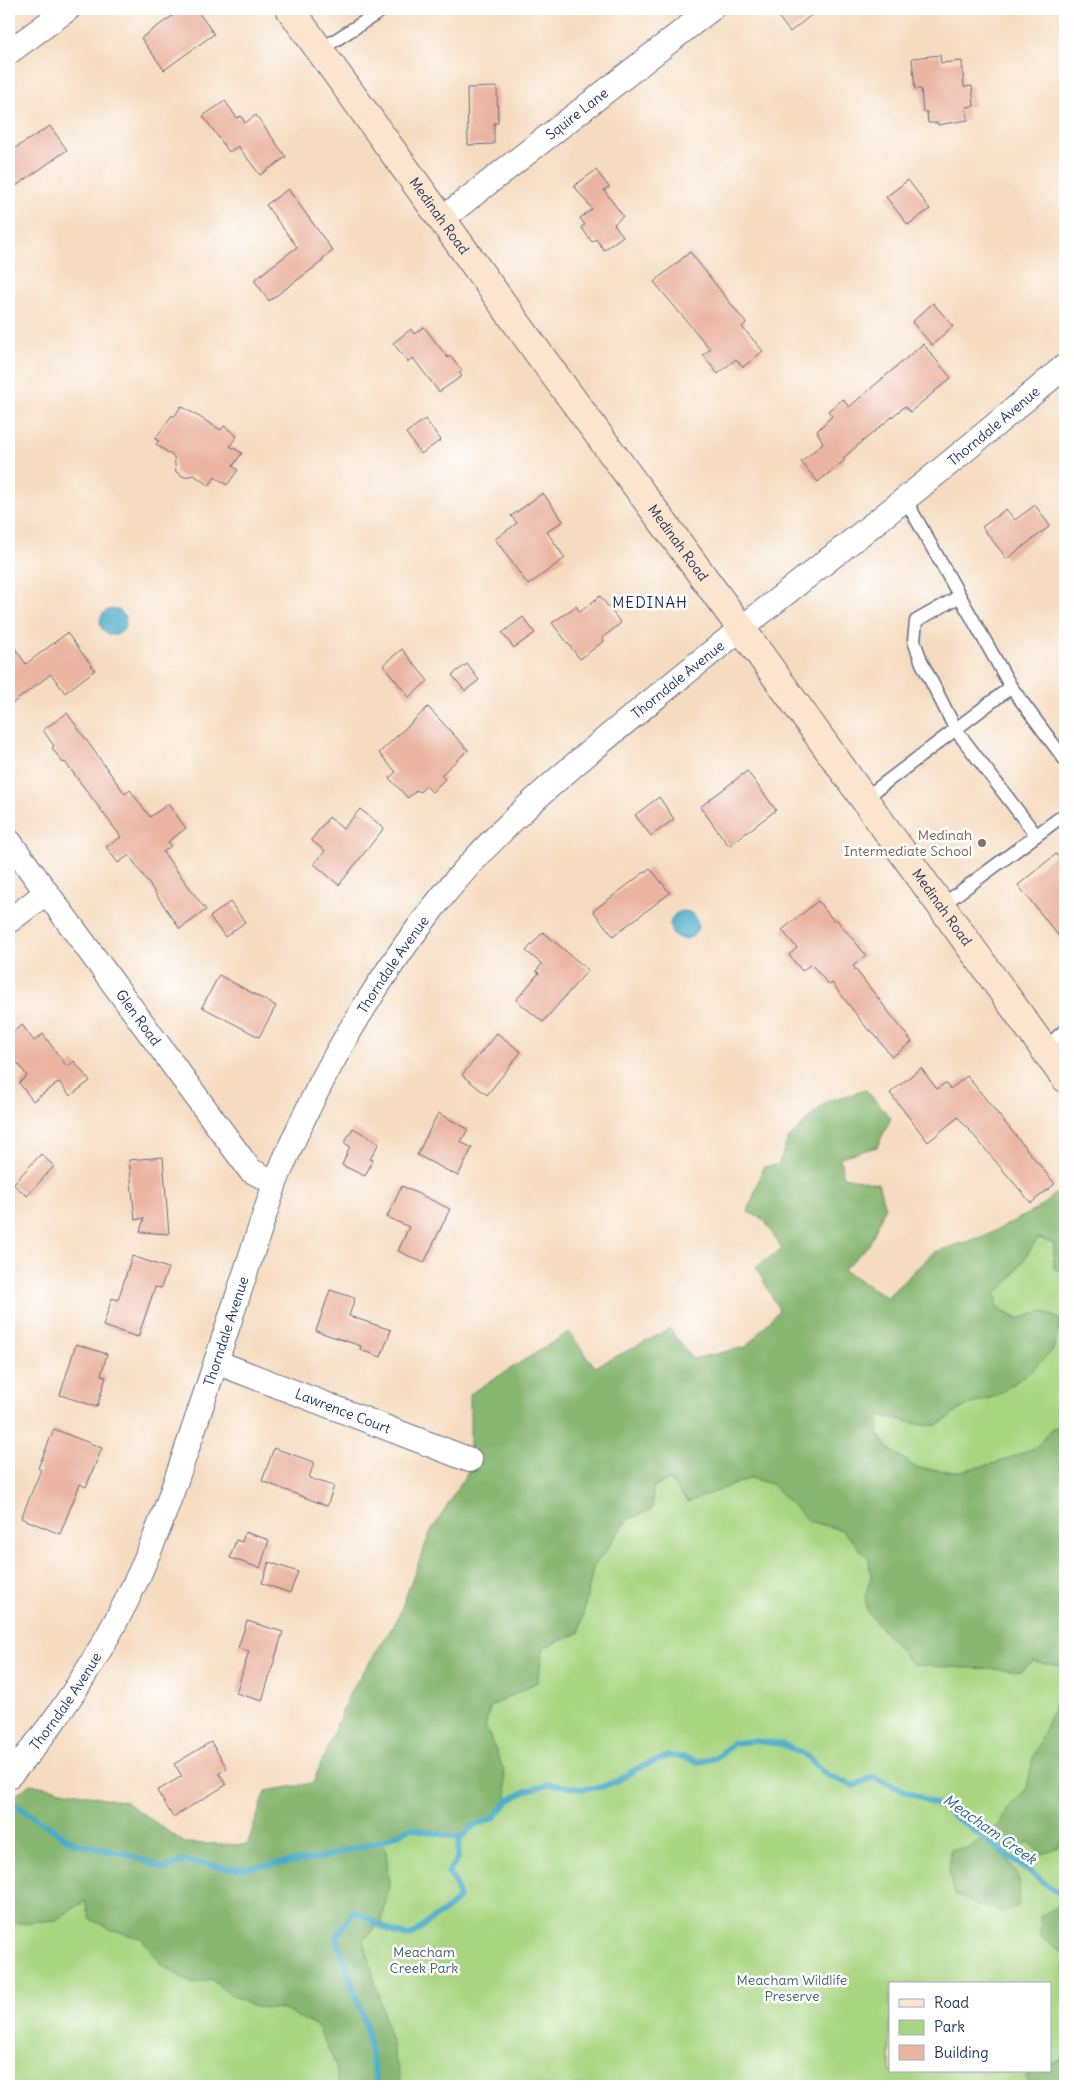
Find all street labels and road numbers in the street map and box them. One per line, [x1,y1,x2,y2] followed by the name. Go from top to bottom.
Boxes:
[542,84,612,144] street label: Squire Lane
[405,174,473,258] street label: Medinah Road
[944,383,1043,470] street label: Thorndale Avenue
[644,501,712,585] street label: Medinah Road
[628,637,728,723] street label: Thorndale Avenue
[908,865,976,949] street label: Medinah Road
[353,912,433,1017] street label: Thorndale Avenue
[112,986,165,1049] street label: Glen Road
[200,1274,252,1388] street label: Thorndale Avenue
[293,1384,393,1438] street label: Lawrence Court
[26,1649,105,1754] street label: Thorndale Avenue

